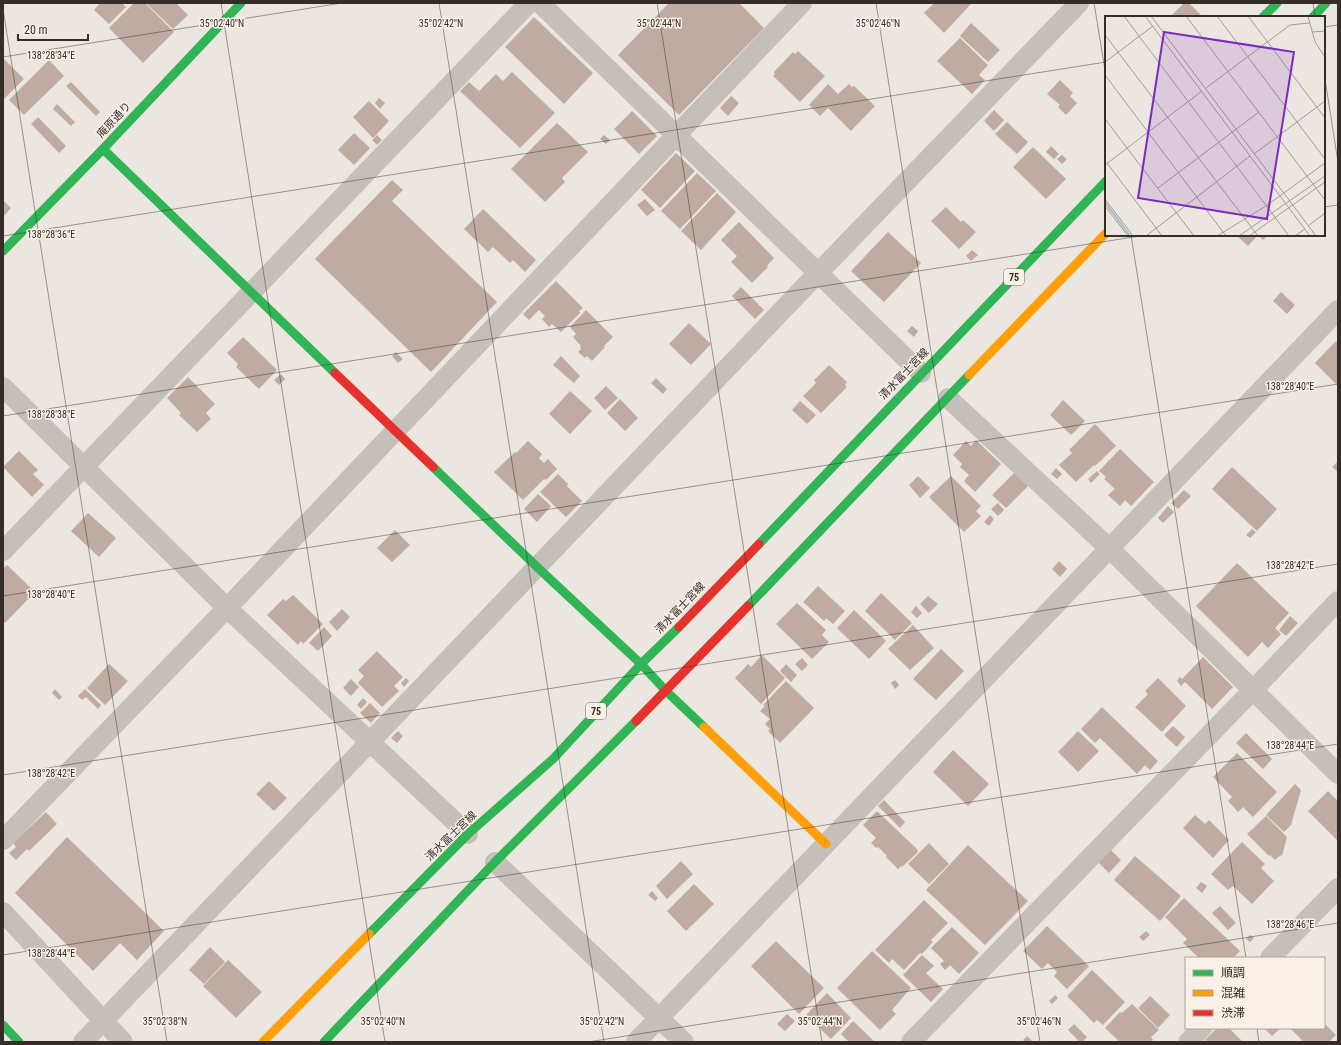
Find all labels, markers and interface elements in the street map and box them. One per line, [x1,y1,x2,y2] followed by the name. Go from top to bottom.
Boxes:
[18,16,88,42] scale bar
[1105,16,1325,236] inset map
[200,18,244,29] text: 35°02'40"N
[419,18,463,29] text: 35°02'42"N
[637,18,681,29] text: 35°02'44"N
[856,18,900,29] text: 35°02'46"N
[24,23,48,37] text: 20 m
[27,50,75,61] text: 138°28'34"E
[94,99,134,141] street label: 庵原通り
[27,229,75,240] text: 138°28'36"E
[1004,269,1024,285] road number: 75
[876,346,932,402] street label: 清水富士宮線
[1266,381,1314,392] text: 138°28'40"E
[27,409,75,420] text: 138°28'38"E
[1266,560,1314,571] text: 138°28'42"E
[652,580,708,636] street label: 清水富士宮線
[27,589,75,600] text: 138°28'40"E
[586,703,606,719] road number: 75
[1266,740,1314,751] text: 138°28'44"E
[27,768,75,779] text: 138°28'42"E
[423,808,479,864] street label: 清水富士宮線
[1266,919,1314,930] text: 138°28'46"E
[27,948,75,959] text: 138°28'44"E
[1185,957,1325,1029] legend
[1221,966,1245,980] text: 順調
[1221,986,1245,1000] text: 混雑
[1221,1006,1245,1020] text: 渋滞
[143,1016,187,1027] text: 35°02'38"N
[361,1016,405,1027] text: 35°02'40"N
[580,1016,624,1027] text: 35°02'42"N
[798,1016,842,1027] text: 35°02'44"N
[1017,1016,1061,1027] text: 35°02'46"N

